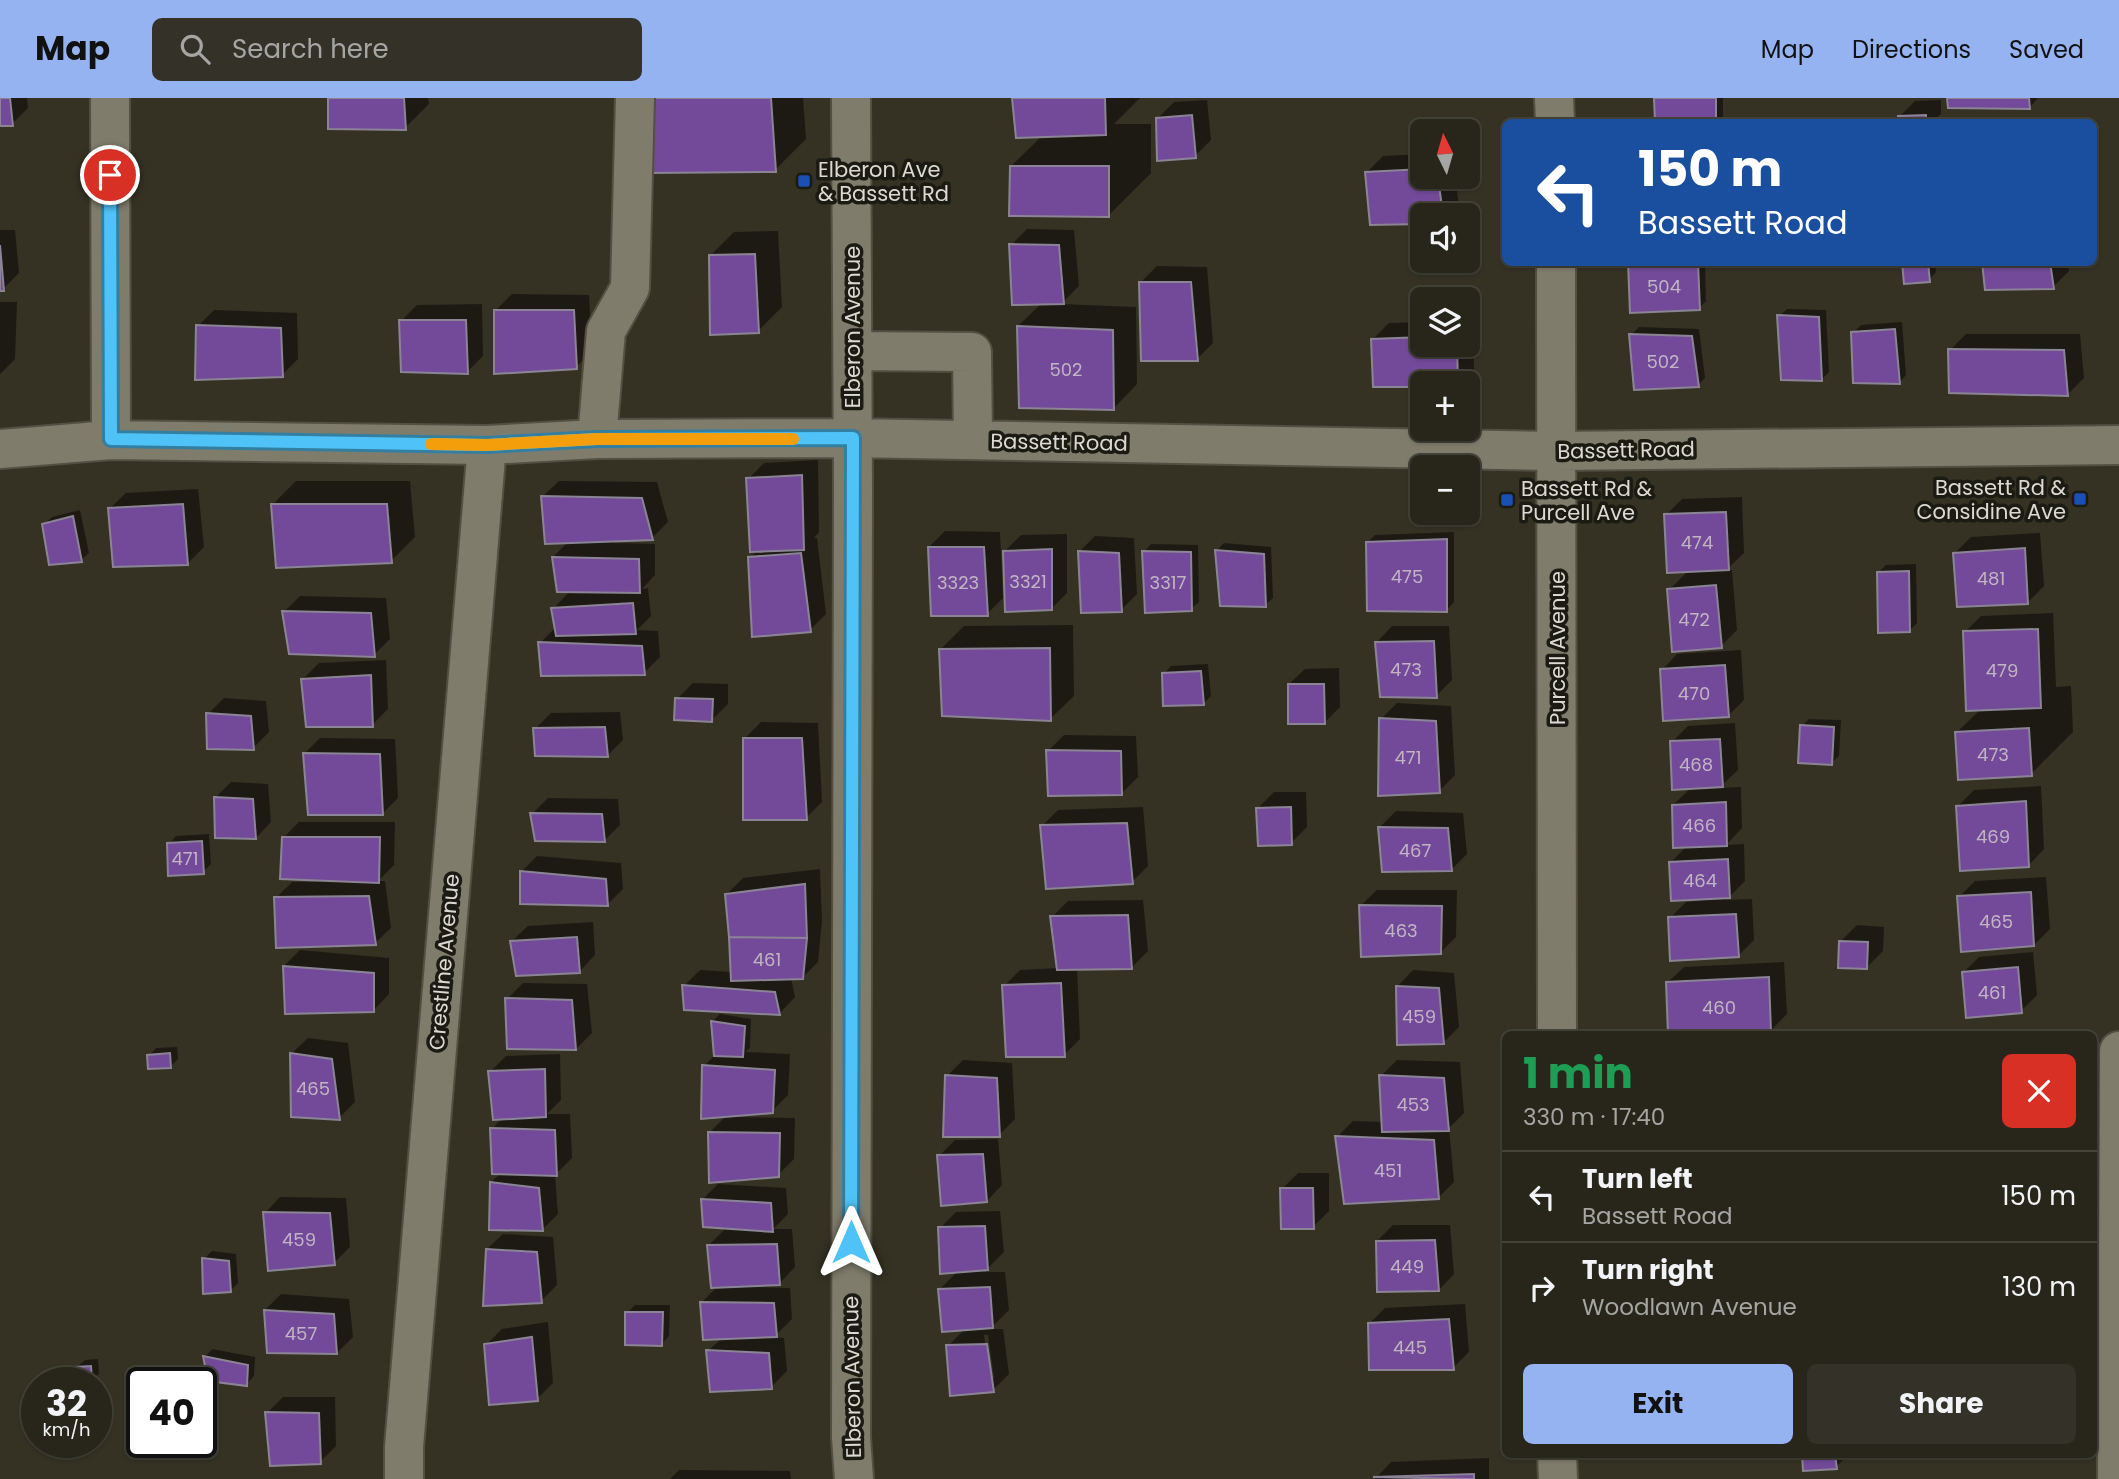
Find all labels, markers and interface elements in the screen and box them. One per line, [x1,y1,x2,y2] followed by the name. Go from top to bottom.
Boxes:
[152,18,642,81] search box
[35,25,110,72] text: Map
[176,30,214,68] icon: search
[232,31,389,67] text: Search here
[1761,33,1814,66] text: Map
[1852,33,1971,66] text: Directions
[2009,33,2084,66] text: Saved
[1410,119,1480,189] north arrow
[1410,119,1480,525] map controls
[1638,135,1783,203] text: 150 m
[80,145,140,205] pin
[1523,147,1614,238] icon: left
[818,155,949,208] place label: Elberon Ave & Bassett Rd
[91,156,129,194] icon: arrive
[796,173,812,189] marker: Elberon Ave & Bassett Rd
[1638,200,1848,245] text: Bassett Road
[1410,203,1480,273] button: sound
[838,246,867,408] street label: Elberon Avenue
[1647,274,1681,299] house number: 504
[1410,287,1480,357] button: layers
[1647,349,1679,374] house number: 502
[1050,357,1082,382] house number: 502
[1410,371,1480,441] button: +
[990,426,1128,458] street label: Bassett Road
[1557,434,1695,466] street label: Bassett Road
[1410,455,1480,525] button: −
[1916,473,2066,526] place label: Bassett Rd & Considine Ave
[1521,474,1652,527] place label: Bassett Rd & Purcell Ave
[2072,491,2088,507] marker: Bassett Rd & Considine Ave
[1499,492,1515,508] marker: Bassett Rd & Purcell Ave
[1681,530,1713,555] house number: 474
[1391,564,1423,589] house number: 475
[1977,566,2005,591] house number: 481
[1009,569,1047,594] house number: 3321
[937,570,979,595] house number: 3323
[1150,570,1187,595] house number: 3317
[1543,571,1572,725] street label: Purcell Avenue
[1678,607,1710,632] house number: 472
[1390,657,1422,682] house number: 473
[1986,658,2018,683] house number: 479
[1678,681,1710,706] house number: 470
[1977,742,2009,767] house number: 473
[1395,745,1421,770] house number: 471
[1679,752,1713,777] house number: 468
[1682,813,1716,838] house number: 466
[1976,824,2010,849] house number: 469
[1399,838,1431,863] house number: 467
[172,846,198,871] house number: 471
[1683,868,1717,893] house number: 464
[422,873,466,1051] street label: Crestline Avenue
[1979,909,2013,934] house number: 465
[1384,918,1418,943] house number: 463
[753,947,781,972] house number: 461
[1978,980,2006,1005] house number: 461
[1702,995,1736,1020] house number: 460
[1402,1004,1436,1029] house number: 459
[1523,1044,1633,1103] text: 1 min
[2002,1054,2076,1128] button: close
[296,1076,330,1101] house number: 465
[1396,1092,1430,1117] house number: 453
[1523,1101,1665,1133] text: 330 m · 17:40
[1374,1158,1402,1183] house number: 451
[1582,1161,1693,1197] text: Turn left
[1523,1178,1561,1216] icon: left
[2001,1178,2076,1214] text: 150 m
[1582,1200,1733,1232] text: Bassett Road
[814,1205,888,1279] position arrow
[282,1227,316,1252] house number: 459
[1582,1252,1714,1288] text: Turn right
[1390,1254,1424,1279] house number: 449
[1523,1269,1561,1307] icon: right
[2002,1269,2076,1305] text: 130 m
[1582,1291,1797,1323] text: Woodlawn Avenue
[836,1296,868,1458] street label: Elberon Avenue
[285,1321,317,1346] house number: 457
[1393,1335,1427,1360] house number: 445
[1523,1364,1793,1444] button: Exit
[1807,1364,2076,1444] button: Share
[126,1367,217,1458] speed limit sign: 40
[46,1379,87,1428] text: 32
[43,1417,90,1442] text: km/h

